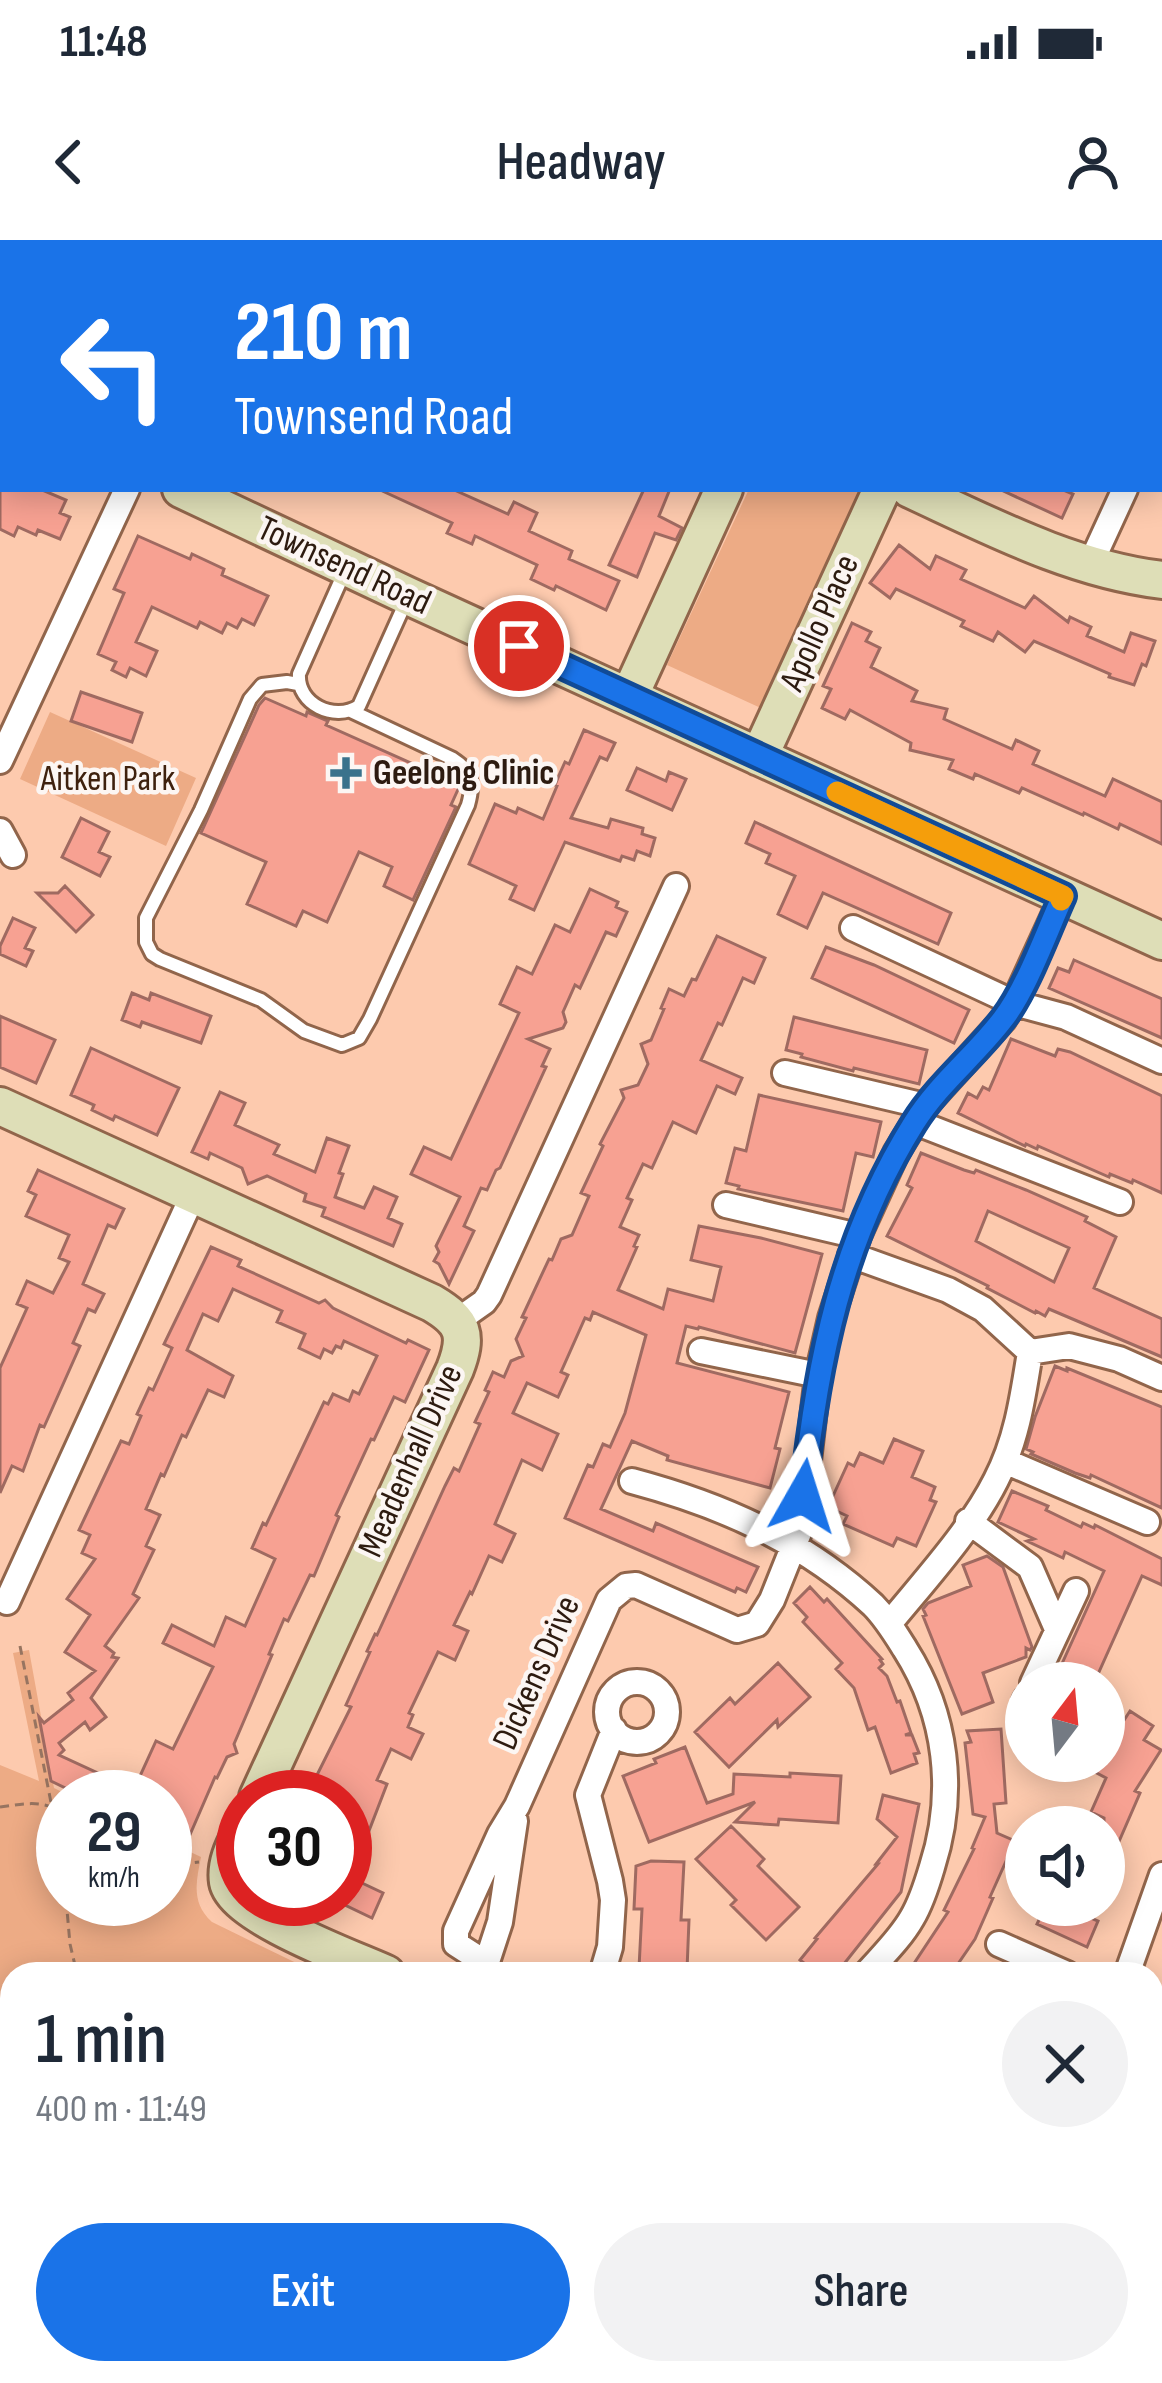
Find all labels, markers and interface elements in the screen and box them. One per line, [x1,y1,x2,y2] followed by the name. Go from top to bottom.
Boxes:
[60,15,148,70] text: 11:48
[36,129,102,195] icon: back
[1060,129,1126,195] icon: person
[496,130,666,195] text: Headway
[234,283,413,384] text: 210 m
[36,288,192,444] icon: left
[234,385,513,450] text: Townsend Road
[251,507,437,625] street label: Townsend Road
[771,548,869,699] street label: Apollo Place
[468,595,570,697] pin
[486,613,552,679] icon: arrive
[373,752,555,795] place label: Geelong Clinic
[330,757,362,789] marker: Geelong Clinic
[40,758,176,801] park label: Aitken Park
[349,1358,473,1564] street label: Meadenhall Drive
[740,1433,866,1559] position arrow
[484,1590,590,1756] street label: Dickens Drive
[1005,1662,1125,1782] north arrow
[1005,1662,1125,1926] map controls
[216,1770,372,1926] speed limit sign: 30
[87,1797,141,1869] text: 29
[1005,1806,1125,1926] button: sound
[88,1860,140,1896] text: km/h
[36,1997,167,2084] text: 1 min
[1002,2001,1128,2127] button: close
[36,2086,207,2133] text: 400 m · 11:49
[36,2223,570,2361] button: Exit
[594,2223,1128,2361] button: Share

